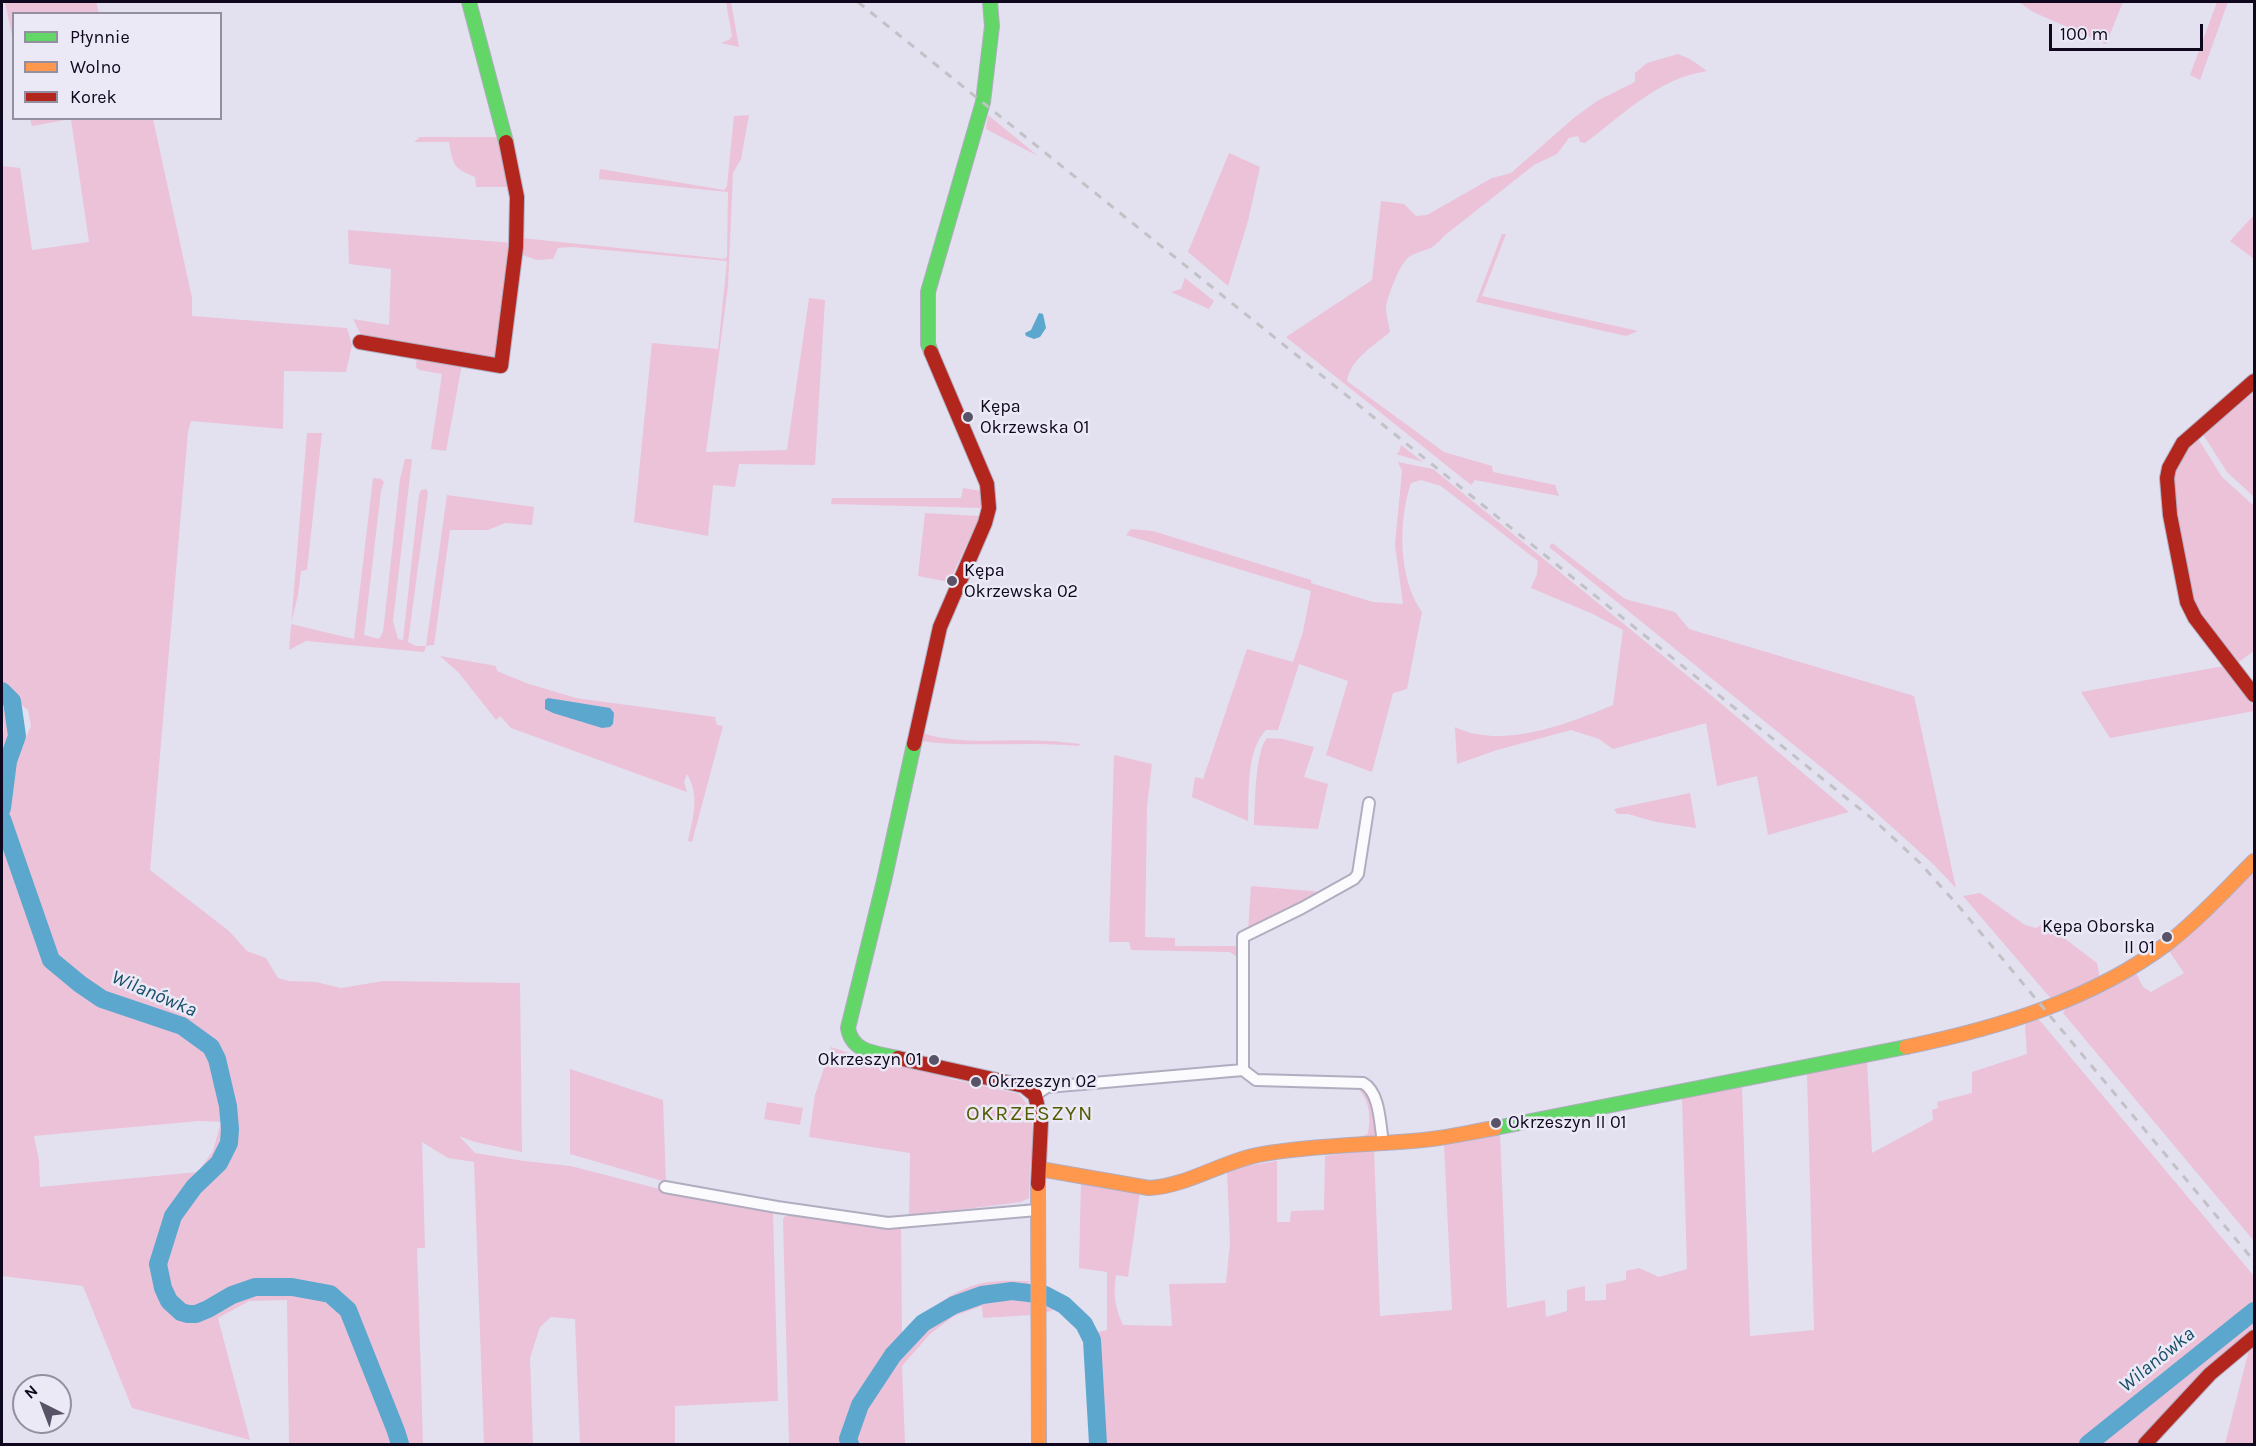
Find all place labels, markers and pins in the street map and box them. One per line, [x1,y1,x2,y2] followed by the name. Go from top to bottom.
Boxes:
[980,396,1090,438] place label: Kępa Okrzewska 01
[961,410,975,424] marker: Kępa Okrzewska 01
[964,560,1078,602] place label: Kępa Okrzewska 02
[945,574,959,588] marker: Kępa Okrzewska 02
[2042,916,2155,958] place label: Kępa Oborska II 01
[2160,930,2174,944] marker: Kępa Oborska II 01
[818,1049,922,1071] place label: Okrzeszyn 01
[927,1053,941,1067] marker: Okrzeszyn 01
[988,1071,1097,1093] place label: Okrzeszyn 02
[969,1075,983,1089] marker: Okrzeszyn 02
[1508,1112,1627,1134] place label: Okrzeszyn II 01
[1489,1116,1503,1130] marker: Okrzeszyn II 01

